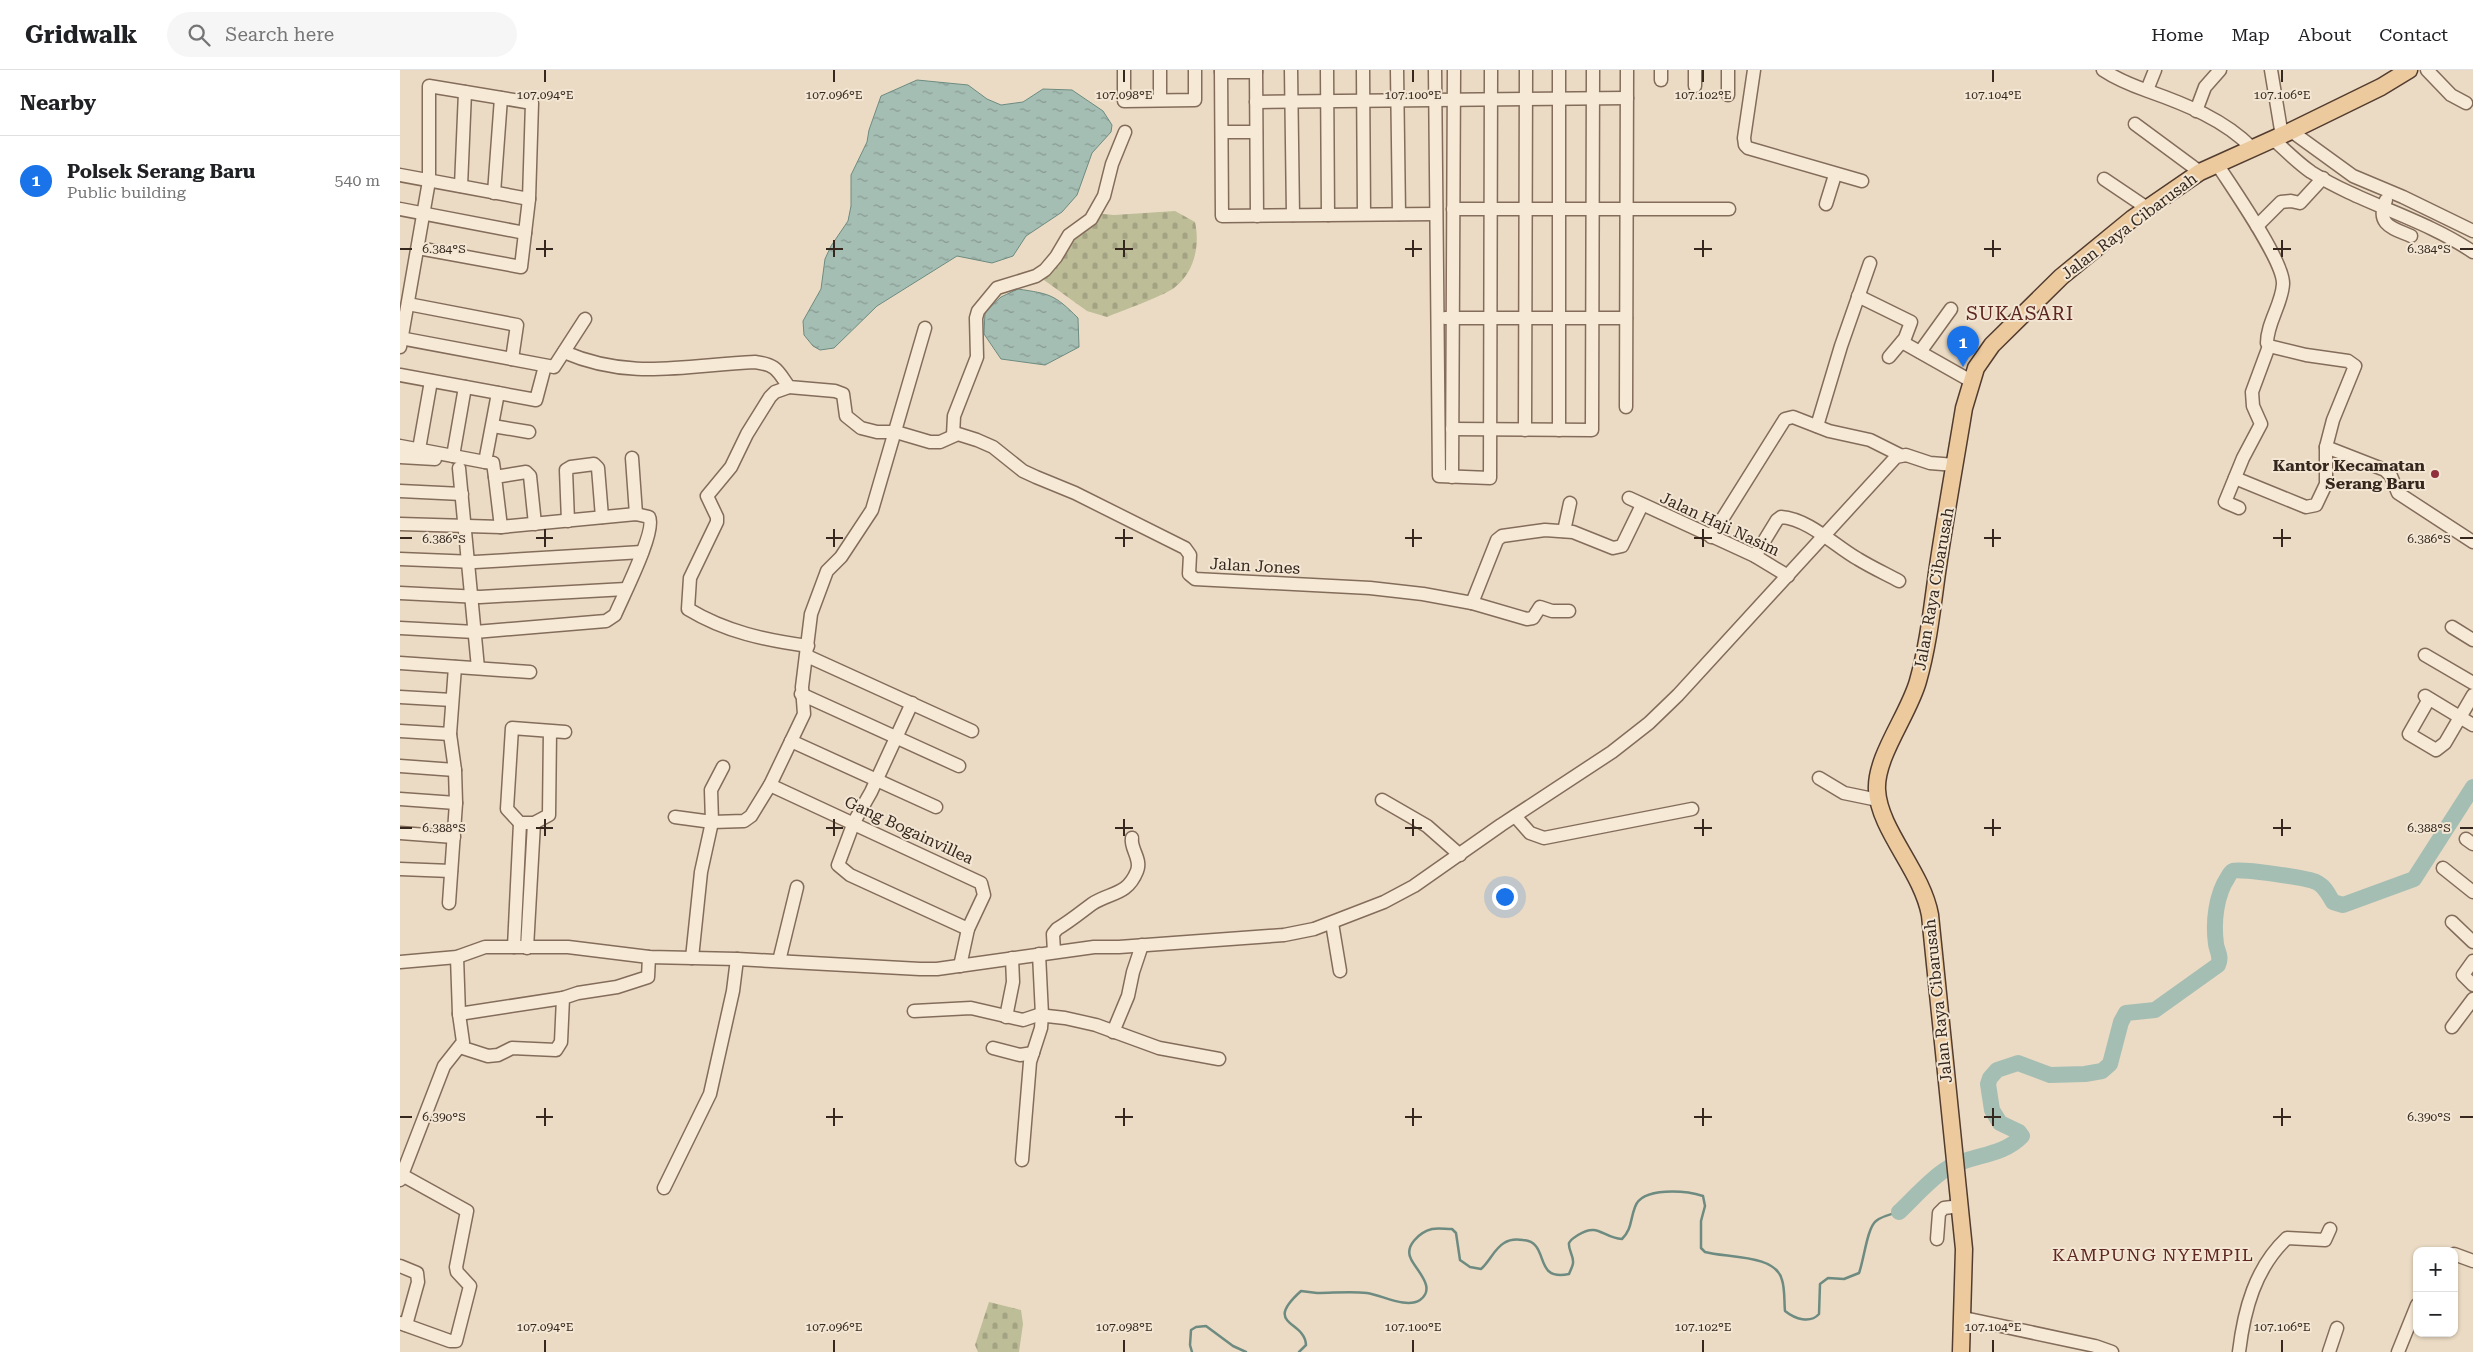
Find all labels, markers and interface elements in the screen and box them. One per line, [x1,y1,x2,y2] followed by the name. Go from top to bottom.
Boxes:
[167,12,517,57] search box
[25,21,137,49] text: Gridwalk
[185,21,213,49] icon: search
[225,23,334,46] text: Search here
[2151,24,2203,45] text: Home
[2231,24,2270,45] text: Map
[2298,24,2351,45] text: About
[2379,24,2448,45] text: Contact
[517,88,573,102] text: 107.094°E
[806,88,862,102] text: 107.096°E
[1096,88,1152,102] text: 107.098°E
[1385,88,1441,102] text: 107.100°E
[1675,88,1731,102] text: 107.102°E
[1965,88,2021,102] text: 107.104°E
[2254,88,2310,102] text: 107.106°E
[20,91,96,115] text: Nearby
[67,160,255,183] text: Polsek Serang Baru
[2057,169,2201,283] street label: Jalan Raya Cibarusah
[32,171,40,190] text: 1
[334,171,380,190] text: 540 m
[67,183,186,202] text: Public building
[422,242,466,256] text: 6.384°S
[2407,242,2451,256] text: 6.384°S
[1966,302,2074,325] district label: SUKASARI
[1947,326,1979,367] pin: 1
[2273,456,2425,493] place label: Kantor Kecamatan Serang Baru
[2429,468,2441,480] marker: Kantor Kecamatan Serang Baru
[1657,488,1783,560] street label: Jalan Haji Nasim
[1910,506,1958,672] street label: Jalan Raya Cibarusah
[422,532,466,546] text: 6.386°S
[2407,532,2451,546] text: 6.386°S
[1209,554,1301,578] street label: Jalan Jones
[842,792,977,868] street label: Gang Bogainvillea
[422,821,466,835] text: 6.388°S
[2407,821,2451,835] text: 6.388°S
[1492,884,1518,910] your location
[1920,918,1956,1084] street label: Jalan Raya Cibarusah
[422,1110,466,1124] text: 6.390°S
[2407,1110,2451,1124] text: 6.390°S
[2052,1244,2254,1265] district label: KAMPUNG NYEMPIL
[2413,1247,2458,1337] map controls
[2413,1247,2458,1292] button: +
[2413,1292,2458,1337] button: −
[517,1320,573,1334] text: 107.094°E
[806,1320,862,1334] text: 107.096°E
[1096,1320,1152,1334] text: 107.098°E
[1385,1320,1441,1334] text: 107.100°E
[1675,1320,1731,1334] text: 107.102°E
[1965,1320,2021,1334] text: 107.104°E
[2254,1320,2310,1334] text: 107.106°E

